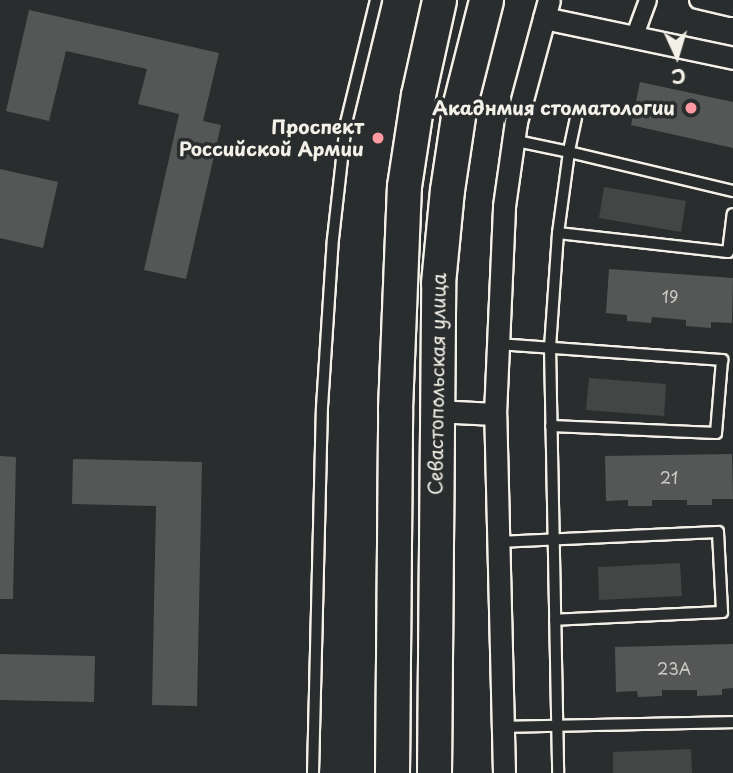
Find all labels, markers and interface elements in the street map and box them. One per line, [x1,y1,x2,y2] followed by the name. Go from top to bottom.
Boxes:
[642,21,712,91] north arrow
[670,62,687,91] text: С
[431,97,675,119] place label: Акаднмия стоматологии
[681,98,701,118] marker: Акаднмия стоматологии
[179,116,364,160] place label: Проспект Российской Армии
[370,130,386,146] marker: Проспект Российской Армии
[424,272,450,496] street label: Севастопольская улица
[662,286,678,306] house number: 19
[660,467,678,487] house number: 21
[657,658,691,678] house number: 23А

